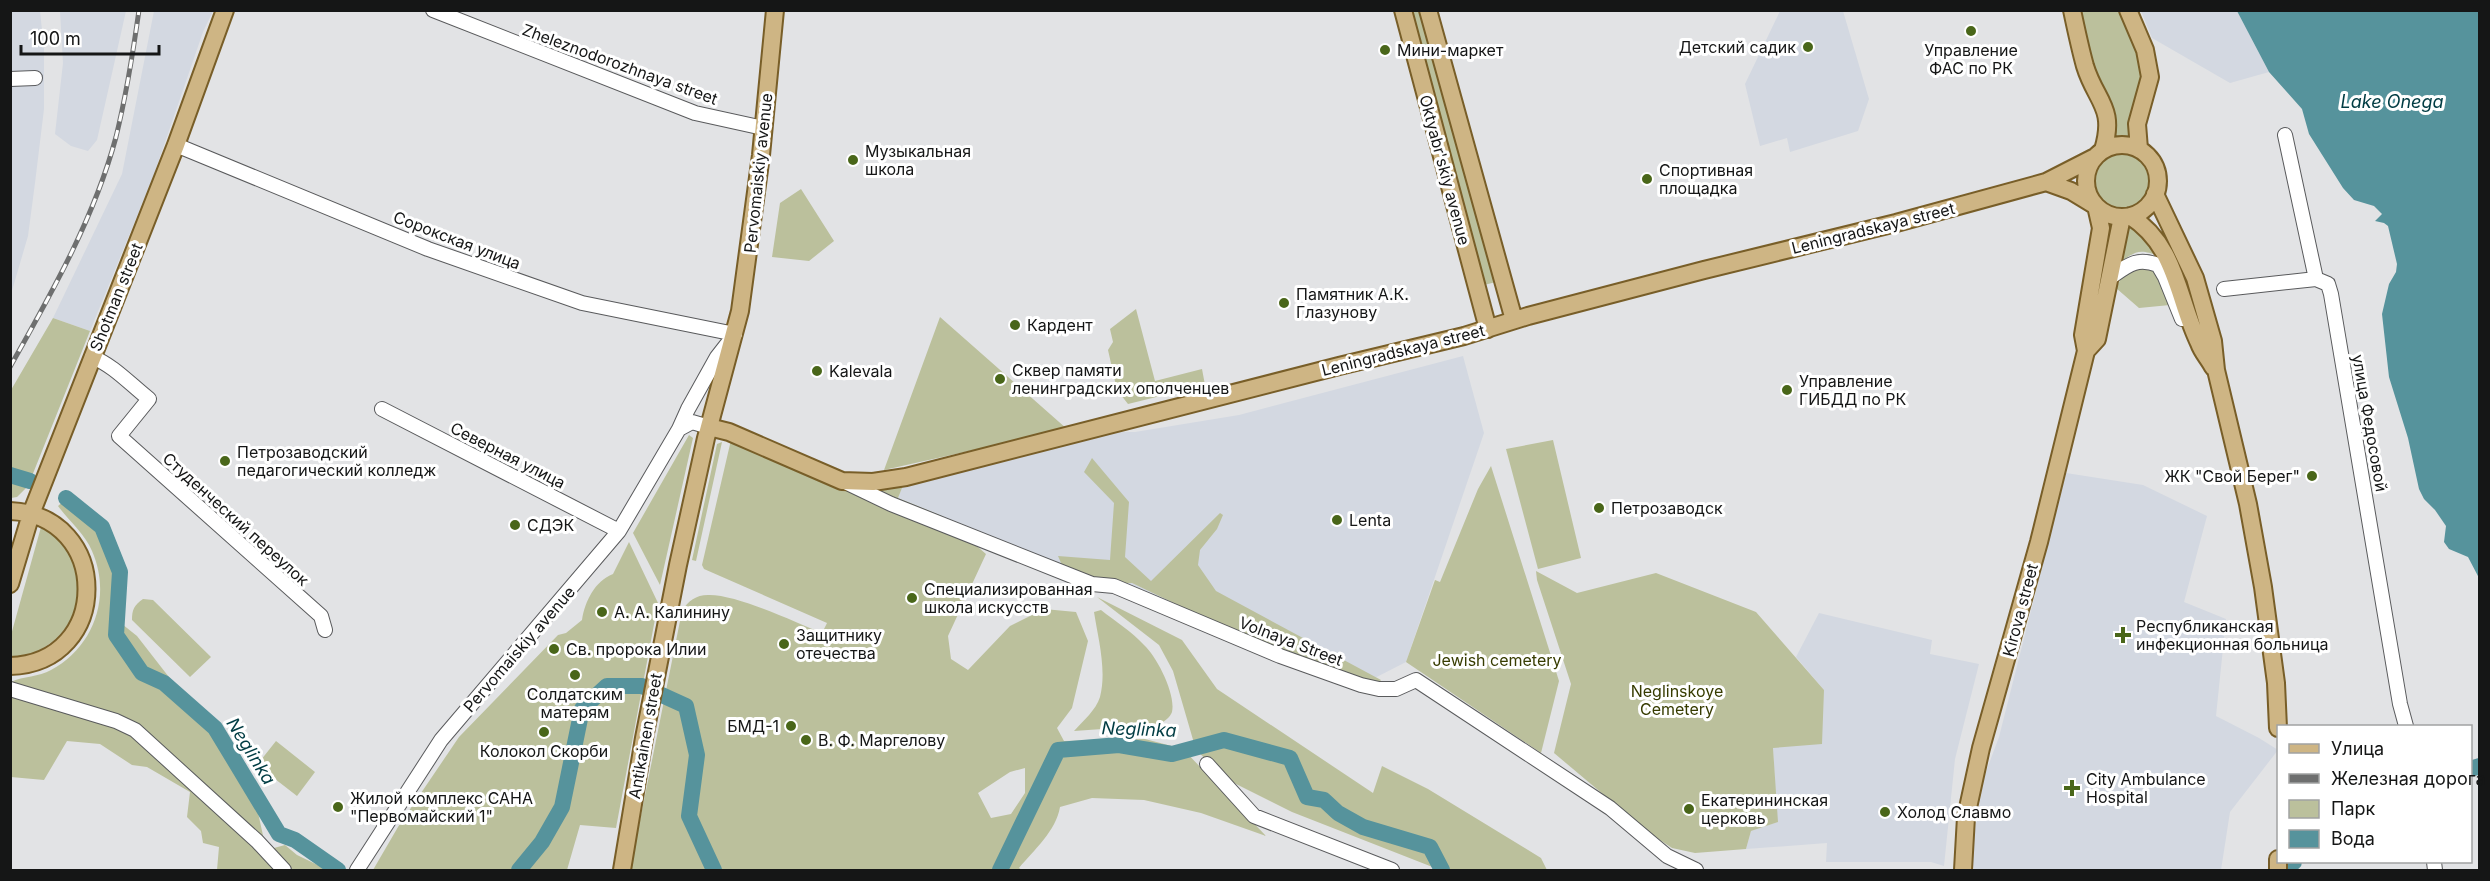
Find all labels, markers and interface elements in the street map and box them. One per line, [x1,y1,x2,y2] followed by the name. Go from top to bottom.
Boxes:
[21,18,159,56] scale bar
[520,19,720,109] street label: Zheleznodorozhnaya street
[1964,24,1978,38] marker: Управление ФАС по РК
[30,28,81,49] text: 100 m
[1679,37,1796,57] place label: Детский садик
[1397,40,1504,60] place label: Мини-маркет
[1801,40,1815,54] marker: Детский садик
[1924,40,2018,78] place label: Управление ФАС по РК
[1378,43,1392,57] marker: Мини-маркет
[2341,91,2444,112] water label: Lake Onega
[740,92,776,254] street label: Pervomaiskiy avenue
[1415,93,1475,247] street label: Oktyabr'skiy avenue
[865,141,971,179] place label: Музыкальная школа
[846,153,860,167] marker: Музыкальная школа
[1659,160,1753,198] place label: Спортивная площадка
[1640,172,1654,186] marker: Спортивная площадка
[1789,198,1957,258] street label: Leningradskaya street
[391,207,523,273] street label: Сорокская улица
[85,240,147,354] street label: Shotman street
[1296,284,1409,322] place label: Памятник А.К. Глазунову
[1277,296,1291,310] marker: Памятник А.К. Глазунову
[1027,315,1093,335] place label: Кардент
[1008,318,1022,332] marker: Кардент
[1319,320,1487,380] street label: Leningradskaya street
[2348,353,2392,493] street label: улица Федосовой
[1012,360,1229,398] place label: Сквер памяти ленинградских ополченцев
[829,361,892,381] place label: Kalevala
[810,364,824,378] marker: Kalevala
[1799,371,1906,409] place label: Управление ГИБДД по РК
[993,372,1007,386] marker: Сквер памяти ленинградских ополченцев
[1780,383,1794,397] marker: Управление ГИБДД по РК
[447,417,569,493] street label: Северная улица
[237,442,436,480] place label: Петрозаводский педагогический колледж
[159,448,313,590] street label: Студенческий переулок
[218,454,232,468] marker: Петрозаводский педагогический колледж
[2164,466,2300,486] place label: ЖК "Свой Берег"
[2305,469,2319,483] marker: ЖК "Свой Берег"
[1611,498,1723,518] place label: Петрозаводск
[1592,501,1606,515] marker: Петрозаводск
[1349,510,1391,530] place label: Lenta
[1330,513,1344,527] marker: Lenta
[527,515,574,535] place label: СДЭК
[508,518,522,532] marker: СДЭК
[1998,561,2042,659] street label: Kirova street
[924,579,1093,617] place label: Специализированная школа искусств
[459,582,579,716] street label: Pervomaiskiy avenue
[905,591,919,605] marker: Специализированная школа искусств
[614,602,730,622] place label: А. А. Калинину
[595,605,609,619] marker: А. А. Калинину
[1236,612,1346,670] street label: Volnaya Street
[2136,616,2329,654] place label: Республиканская инфекционная больница
[796,625,882,663] place label: Защитнику отечества
[2114,626,2132,644] marker: Республиканская инфекционная больница
[777,637,791,651] marker: Защитнику отечества
[566,639,706,659] place label: Св. пророка Илии
[547,642,561,656] marker: Св. пророка Илии
[1432,650,1562,670] park label: Jewish cemetery
[568,668,582,682] marker: Солдатским матерям
[624,672,666,800] street label: Antikainen street
[1631,681,1723,719] park label: Neglinskoye Cemetery
[527,684,623,722] place label: Солдатским матерям
[222,714,280,788] water label: Neglinka
[727,716,779,736] place label: БМД-1
[1101,717,1177,741] water label: Neglinka
[784,719,798,733] marker: БМД-1
[537,725,551,739] marker: Колокол Скорби
[2277,725,2472,863] legend
[818,730,945,750] place label: В. Ф. Маргелову
[799,733,813,747] marker: В. Ф. Маргелову
[2331,738,2384,759] text: Улица
[480,741,608,761] place label: Колокол Скорби
[2331,768,2486,789] text: Железная дорога
[2086,769,2206,807] place label: City Ambulance Hospital
[2063,779,2081,797] marker: City Ambulance Hospital
[350,788,533,826] place label: Жилой комплекс САНА "Первомайский 1"
[1701,790,1828,828] place label: Екатерининская церковь
[2331,798,2376,819] text: Парк
[331,800,345,814] marker: Жилой комплекс САНА "Первомайский 1"
[1682,802,1696,816] marker: Екатерининская церковь
[1897,802,2011,822] place label: Холод Славмо
[1878,805,1892,819] marker: Холод Славмо
[2331,828,2375,849] text: Вода

